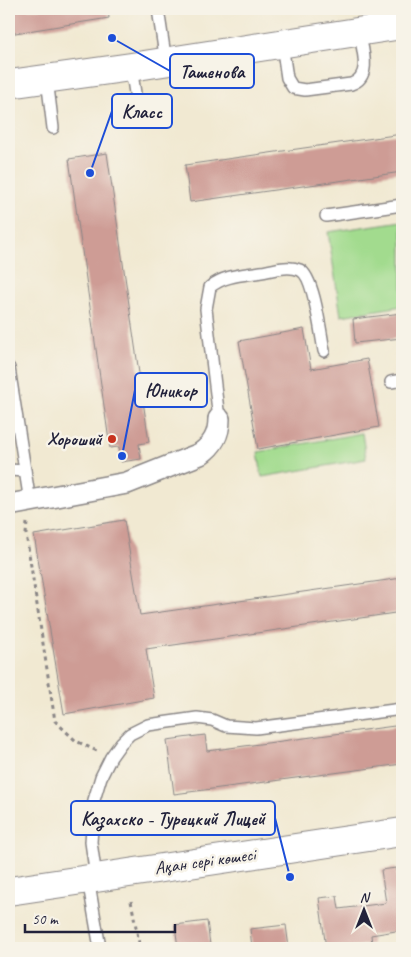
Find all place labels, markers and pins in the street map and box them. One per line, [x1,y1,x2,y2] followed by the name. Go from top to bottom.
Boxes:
[170,54,254,88] callout: Ташенова
[112,94,172,128] callout: Класс
[135,373,207,407] callout: Юникор
[47,428,103,450] place label: Хороший
[106,433,118,445] marker: Хороший
[71,801,275,835] callout: Казахско - Турецкий Лицей

